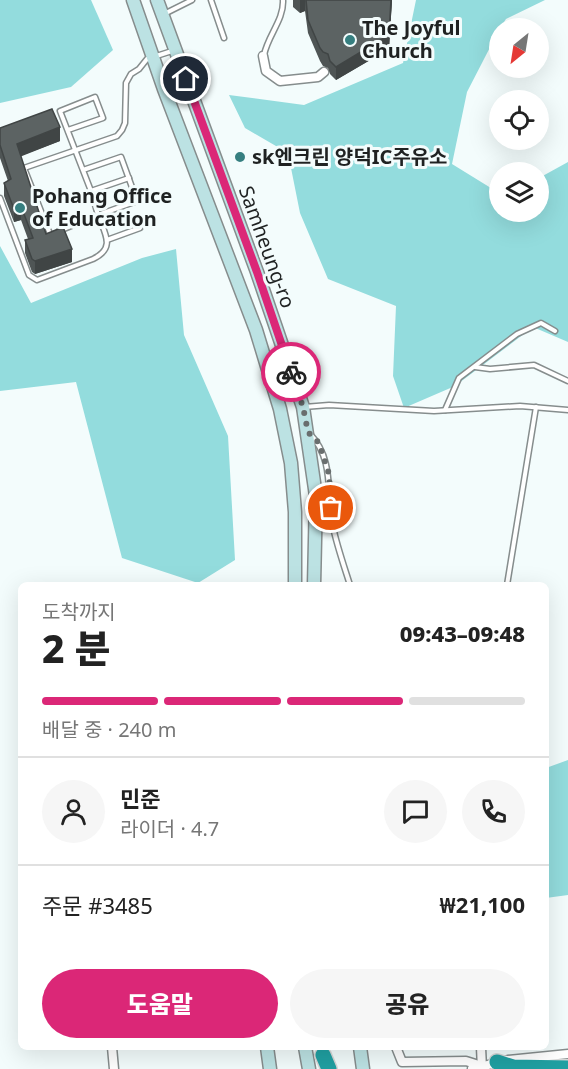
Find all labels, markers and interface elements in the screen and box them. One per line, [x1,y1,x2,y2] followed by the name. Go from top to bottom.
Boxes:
[362,14,461,64] place label: The Joyful Church
[489,18,549,78] north arrow
[489,18,549,222] map controls
[343,33,357,47] marker: The Joyful Church
[160,53,211,104] pin
[169,62,202,95] icon: home
[489,90,549,150] button: locate
[252,143,447,170] place label: sk엔크린 양덕IC주유소
[233,150,247,164] marker: sk엔크린 양덕IC주유소
[489,162,549,222] button: layers
[32,182,172,232] place label: Pohang Office of Education
[233,182,302,312] street label: Samheung-ro
[13,201,27,215] marker: Pohang Office of Education
[261,342,321,402] courier
[275,356,308,389] icon: bike
[305,482,356,533] pin
[314,491,347,524] icon: bag
[42,598,116,625] text: 도착까지
[400,618,525,648] text: 09:43–09:48
[42,621,111,674] text: 2 분
[42,716,176,743] text: 배달 중 · 240 m
[42,780,105,843] button: person
[384,780,447,843] button: chat
[462,780,525,843] button: phone
[120,783,160,813] text: 민준
[120,815,219,842] text: 라이더 · 4.7
[440,889,525,919] text: ₩21,100
[42,890,153,920] text: 주문 #3485
[42,969,278,1038] button: 도움말
[290,969,525,1038] button: 공유

